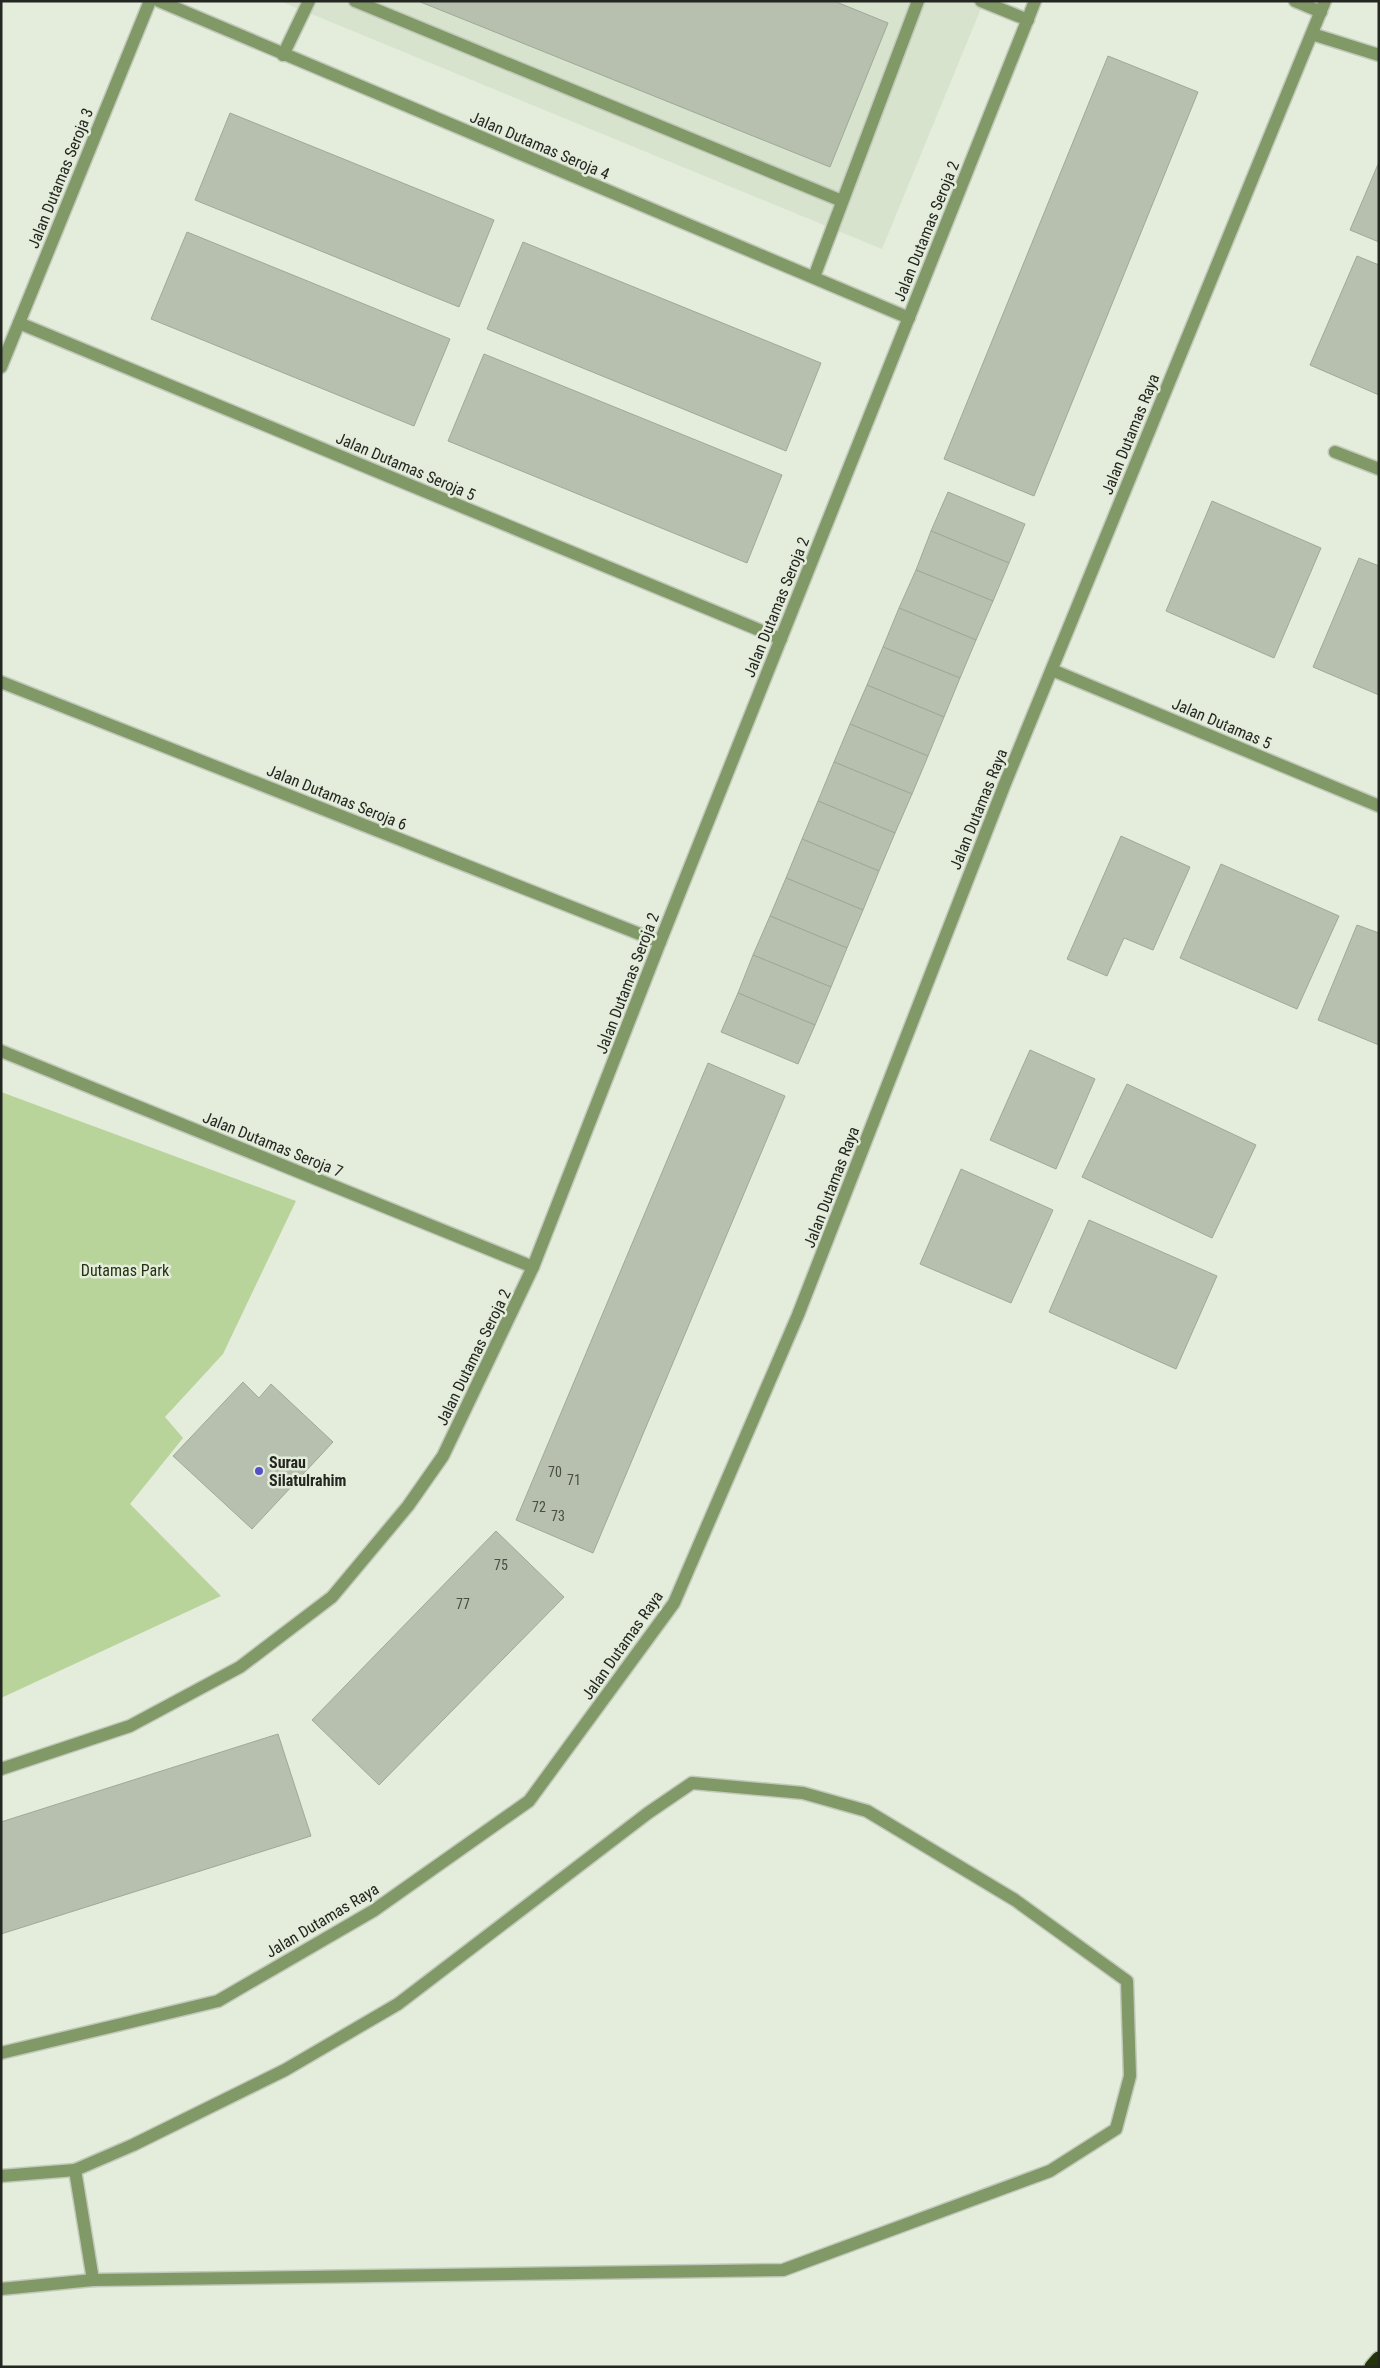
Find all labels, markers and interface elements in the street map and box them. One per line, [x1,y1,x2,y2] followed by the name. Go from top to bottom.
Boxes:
[24,105,97,251] street label: Jalan Dutamas Seroja 3
[467,108,612,183] street label: Jalan Dutamas Seroja 4
[890,158,963,304] street label: Jalan Dutamas Seroja 2
[1098,371,1163,497] street label: Jalan Dutamas Raya
[333,429,478,504] street label: Jalan Dutamas Seroja 5
[740,534,813,680] street label: Jalan Dutamas Seroja 2
[1169,694,1274,753] street label: Jalan Dutamas 5
[946,746,1011,872] street label: Jalan Dutamas Raya
[264,761,410,834] street label: Jalan Dutamas Seroja 6
[592,910,663,1056] street label: Jalan Dutamas Seroja 2
[200,1108,346,1181] street label: Jalan Dutamas Seroja 7
[800,1124,863,1251] street label: Jalan Dutamas Raya
[81,1261,170,1280] park label: Dutamas Park
[432,1286,515,1429] street label: Jalan Dutamas Seroja 2
[269,1453,347,1490] place label: Surau Silatulrahim
[548,1464,562,1480] house number: 70
[253,1465,265,1477] marker: Surau Silatulrahim
[567,1472,581,1488] house number: 71
[532,1499,546,1515] house number: 72
[551,1508,565,1524] house number: 73
[494,1557,508,1573] house number: 75
[578,1587,667,1703] street label: Jalan Dutamas Raya
[456,1596,470,1612] house number: 77
[262,1879,382,1962] street label: Jalan Dutamas Raya

